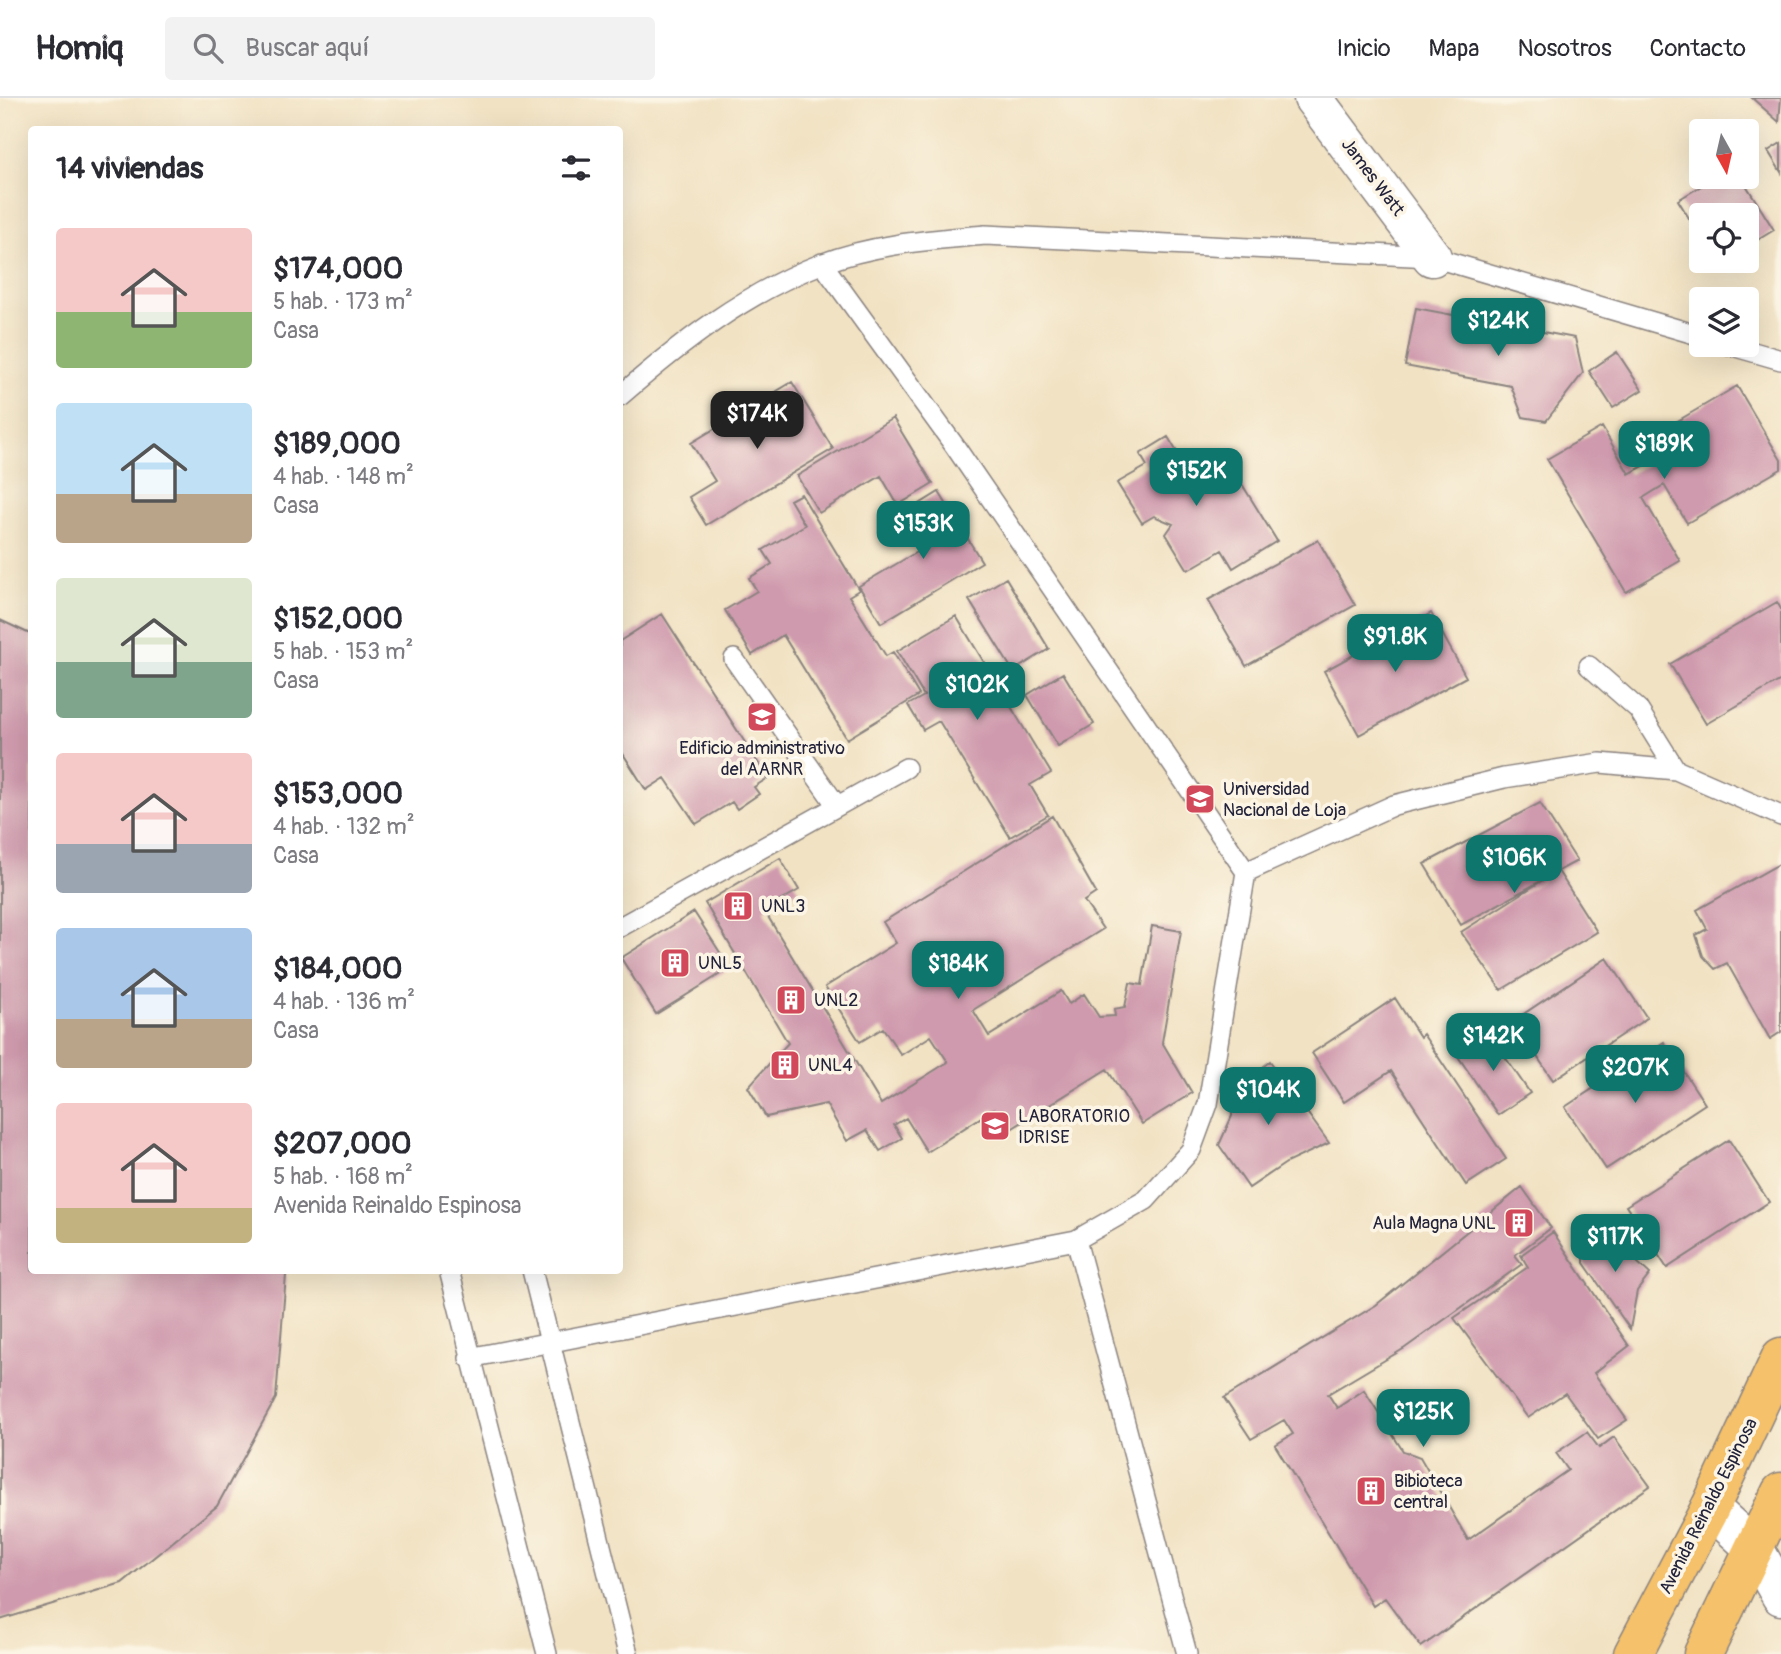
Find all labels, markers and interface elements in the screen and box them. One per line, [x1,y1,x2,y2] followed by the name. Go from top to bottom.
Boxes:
[165,17,655,80] search box
[35,28,123,69] text: Homiq
[189,29,227,67] icon: search
[245,32,370,64] text: Buscar aquí
[1337,34,1391,63] text: Inicio
[1429,34,1480,63] text: Mapa
[1518,34,1612,63] text: Nosotros
[1650,34,1746,63] text: Contacto
[1689,119,1759,189] north arrow
[1689,119,1759,357] map controls
[1336,134,1410,221] street label: James Watt
[557,149,595,187] icon: filters
[56,150,203,187] text: 14 viviendas
[1689,203,1759,273] button: locate
[273,250,403,287] text: $174,000
[112,256,196,340] icon: home
[273,287,413,316] text: 5 hab. · 173 m²
[1689,287,1759,357] button: layers
[1449,299,1547,358] pin: $124K
[1467,306,1529,335] text: $124K
[273,316,319,345] text: Casa
[708,392,806,451] pin: $174K
[727,399,787,428] text: $174K
[1615,422,1713,481] pin: $189K
[273,425,401,462] text: $189,000
[1635,429,1693,458] text: $189K
[112,431,196,515] icon: home
[1147,448,1245,508] pin: $152K
[1166,456,1226,485] text: $152K
[273,462,414,491] text: 4 hab. · 148 m²
[273,491,319,520] text: Casa
[874,502,972,561] pin: $153K
[893,509,953,538] text: $153K
[273,600,403,637] text: $152,000
[112,606,196,690] icon: home
[1338,614,1452,674] pin: $91.8K
[1363,622,1427,651] text: $91.8K
[273,637,413,666] text: 5 hab. · 153 m²
[928,662,1026,722] pin: $102K
[273,666,319,695] text: Casa
[945,670,1009,699] text: $102K
[745,700,779,734] school or university icon: Edificio administrativo del AARNR
[679,737,845,781] place label: Edificio administrativo del AARNR
[273,775,403,812] text: $153,000
[1223,778,1346,822] place label: Universidad Nacional de Loja
[112,781,196,865] icon: home
[1183,782,1217,816] school or university icon: Universidad Nacional de Loja
[273,812,415,841] text: 4 hab. · 132 m²
[1465,836,1563,895] pin: $106K
[273,841,319,870] text: Casa
[1482,843,1546,872] text: $106K
[721,889,755,923] building icon: UNL3
[761,895,805,918] place label: UNL3
[909,942,1007,1001] pin: $184K
[658,946,692,980] building icon: UNL5
[928,949,988,978] text: $184K
[273,950,403,987] text: $184,000
[698,952,742,975] place label: UNL5
[112,956,196,1040] icon: home
[774,983,808,1017] building icon: UNL2
[273,987,415,1016] text: 4 hab. · 136 m²
[814,989,858,1012] place label: UNL2
[1444,1014,1542,1073] pin: $142K
[273,1016,319,1045] text: Casa
[1462,1021,1524,1050] text: $142K
[1586,1046,1684,1105] pin: $207K
[768,1048,802,1082] building icon: UNL4
[1601,1053,1669,1082] text: $207K
[808,1054,853,1077] place label: UNL4
[1219,1068,1317,1127] pin: $104K
[1236,1075,1300,1104] text: $104K
[1018,1105,1130,1149] place label: LABORATORIO IDRISE
[978,1109,1012,1143] school or university icon: LABORATORIO IDRISE
[273,1125,411,1162] text: $207,000
[112,1131,196,1215] icon: home
[273,1162,413,1191] text: 5 hab. · 168 m²
[273,1191,521,1220] text: Avenida Reinaldo Espinosa
[1502,1206,1536,1240] building icon: Aula Magna UNL
[1372,1212,1496,1235] place label: Aula Magna UNL
[1566,1214,1664,1274] pin: $117K
[1587,1222,1643,1251] text: $117K
[1374,1390,1472,1449] pin: $125K
[1393,1397,1453,1426] text: $125K
[1654,1414,1763,1598] street label: Avenida Reinaldo Espinosa
[1394,1470,1463,1514] place label: Bibioteca central
[1354,1474,1388,1508] building icon: Bibioteca central

